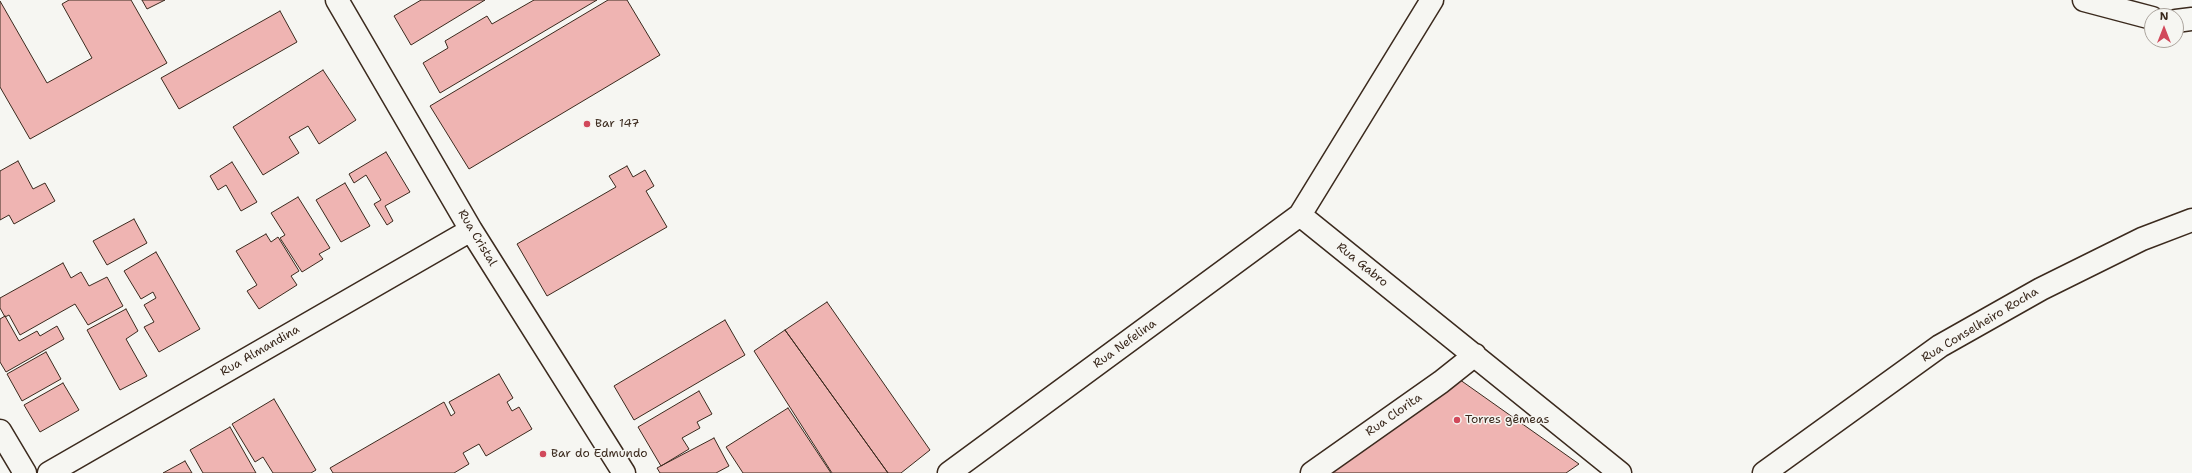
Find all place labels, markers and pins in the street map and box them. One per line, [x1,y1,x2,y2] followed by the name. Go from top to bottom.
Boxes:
[595,117,639,131] place label: Bar 147
[582,119,592,129] marker: Bar 147
[1465,413,1549,427] place label: Torres gêmeas
[1452,415,1462,425] marker: Torres gêmeas
[551,447,648,461] place label: Bar do Edmundo
[538,449,548,459] marker: Bar do Edmundo

